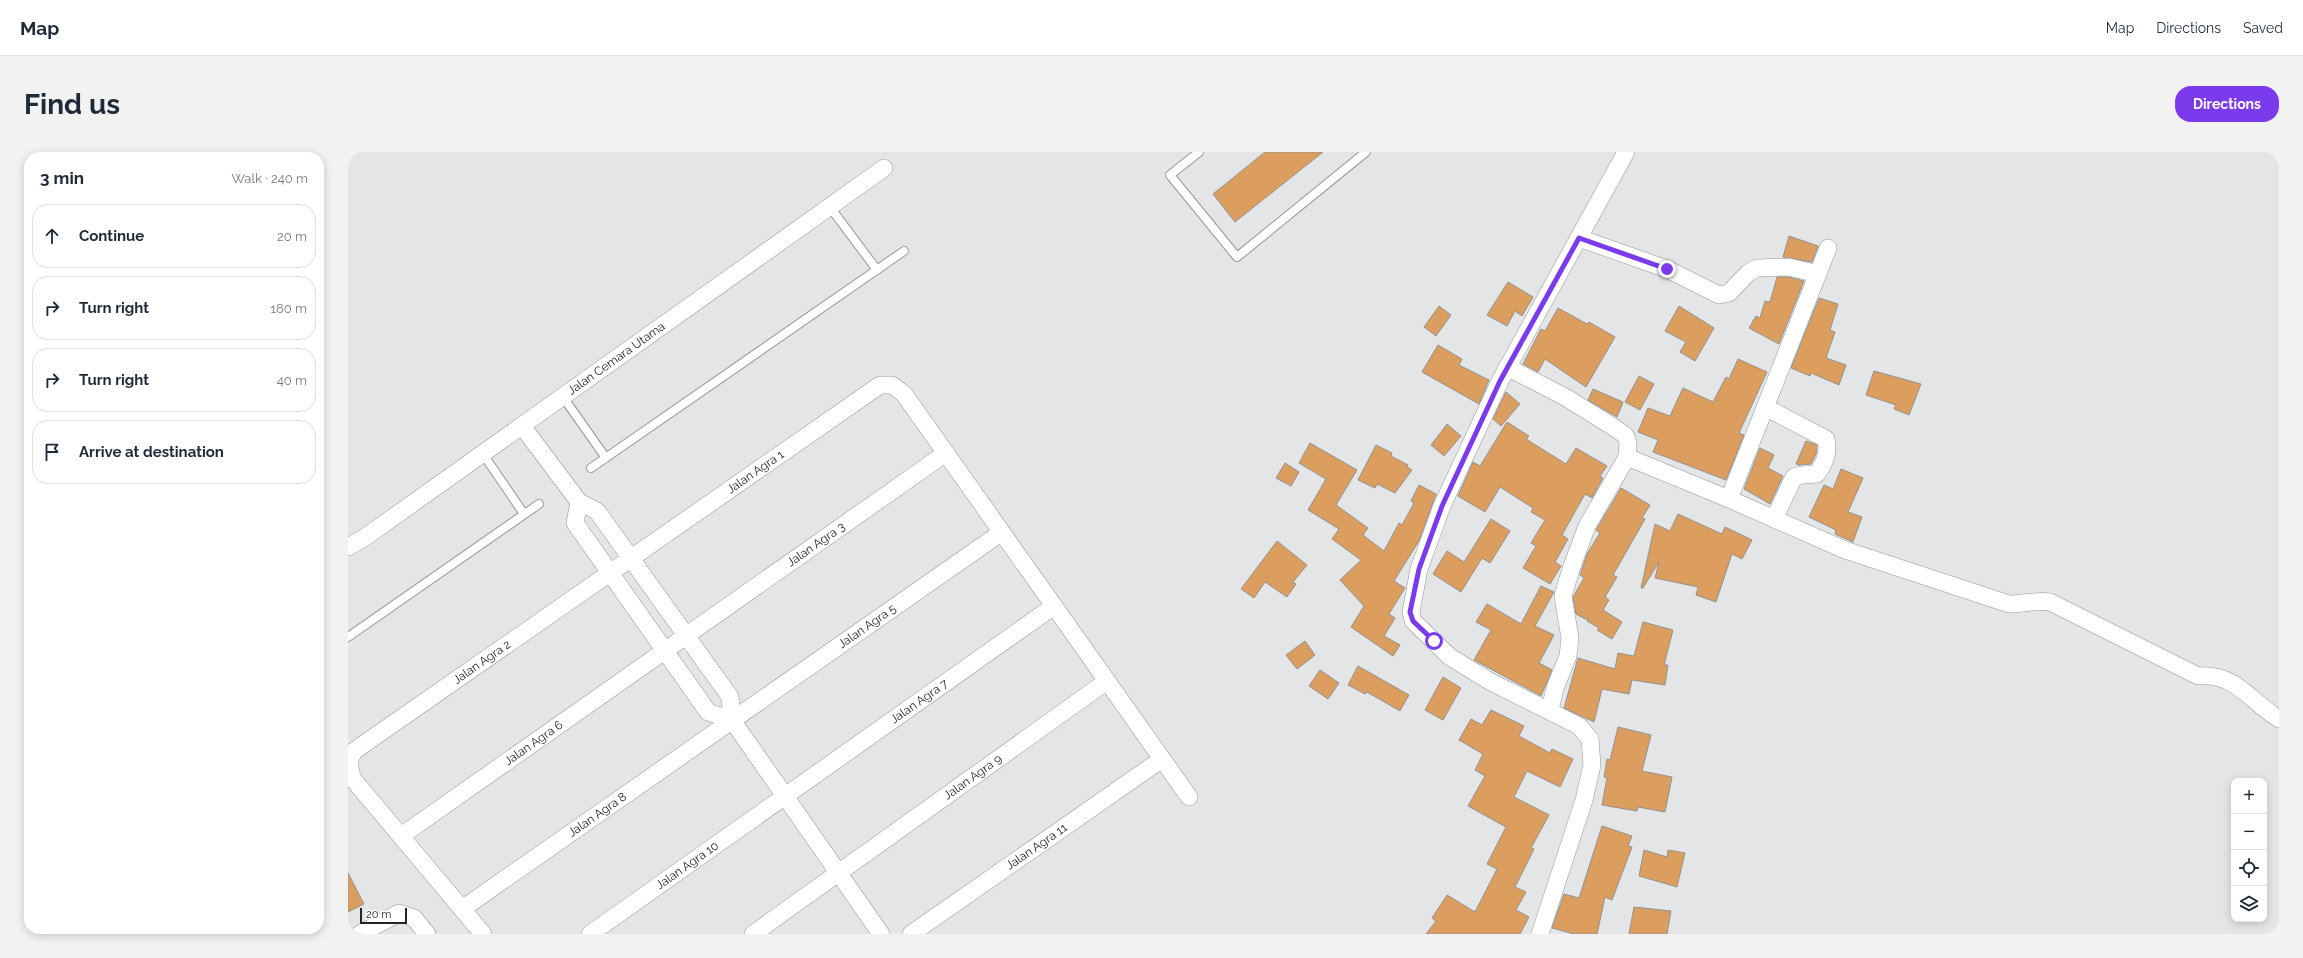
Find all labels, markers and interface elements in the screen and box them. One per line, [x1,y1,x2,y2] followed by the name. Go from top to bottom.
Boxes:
[20,17,59,39] text: Map
[2106,20,2134,36] text: Map
[2156,20,2221,36] text: Directions
[2243,20,2283,36] text: Saved
[2175,86,2279,122] button: Directions
[24,88,120,121] text: Find us
[40,168,84,188] text: 3 min
[231,171,308,186] text: Walk · 240 m
[41,225,63,247] icon: ahead
[79,227,144,245] text: Continue
[277,229,307,244] text: 20 m
[1658,260,1676,278] route end
[41,297,63,319] icon: right
[79,299,149,317] text: Turn right
[271,301,307,316] text: 180 m
[565,319,668,398] street label: Jalan Cemara Utama
[41,369,63,391] icon: right
[79,371,149,389] text: Turn right
[277,373,307,388] text: 40 m
[41,441,63,463] icon: arrive
[79,443,224,461] text: Arrive at destination
[724,447,786,496] street label: Jalan Agra 1
[784,519,847,570] street label: Jalan Agra 3
[835,601,899,651] street label: Jalan Agra 5
[1425,632,1443,650] route start
[450,637,513,687] street label: Jalan Agra 2
[888,676,951,727] street label: Jalan Agra 7
[502,718,565,768] street label: Jalan Agra 6
[941,752,1004,802] street label: Jalan Agra 9
[2231,778,2267,922] map controls
[2231,778,2267,814] button: +
[565,789,629,840] street label: Jalan Agra 8
[2231,814,2267,850] button: −
[1003,820,1070,873] street label: Jalan Agra 11
[653,838,721,892] street label: Jalan Agra 10
[2231,850,2267,886] button: locate
[2231,886,2267,922] button: layers
[360,906,407,925] scale bar
[366,908,391,921] text: 20 m

